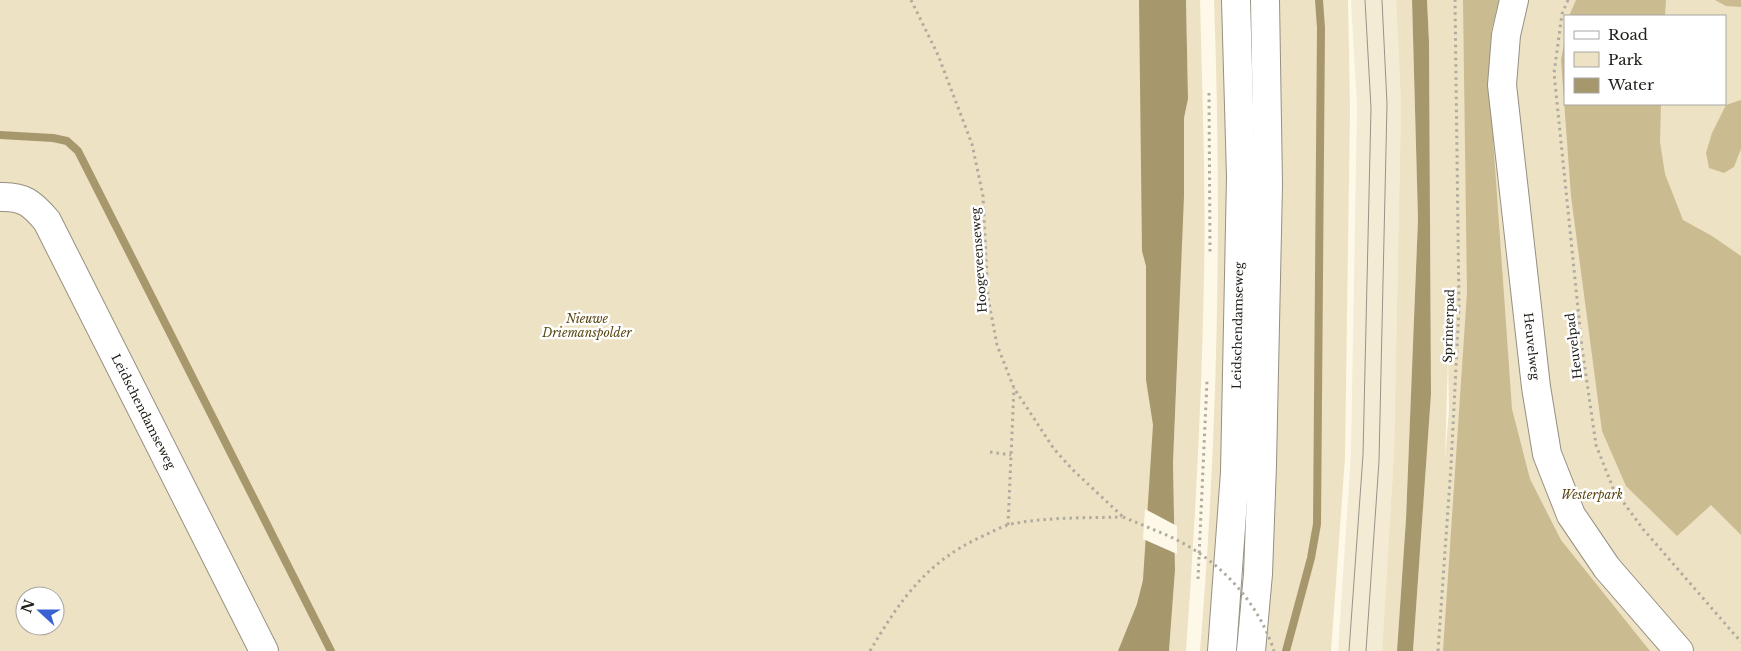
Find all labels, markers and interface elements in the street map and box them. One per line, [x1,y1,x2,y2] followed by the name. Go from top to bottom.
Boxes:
[1564,15,1726,105] legend
[1608,25,1648,44] text: Road
[1608,50,1644,69] text: Park
[1607,75,1655,94] text: Water
[967,206,990,313] street label: Hoogeveenseweg
[1229,261,1246,389] street label: Leidschendamseweg
[1440,289,1457,363] street label: Sprinterpad
[541,311,632,340] park label: Nieuwe Driemanspolder
[1521,312,1543,381] street label: Heuvelweg
[1562,312,1585,380] street label: Heuvelpad
[108,351,179,472] street label: Leidschendamseweg
[1561,487,1623,502] park label: Westerpark
[15,586,65,636] north arrow
[17,597,39,616] text: N

